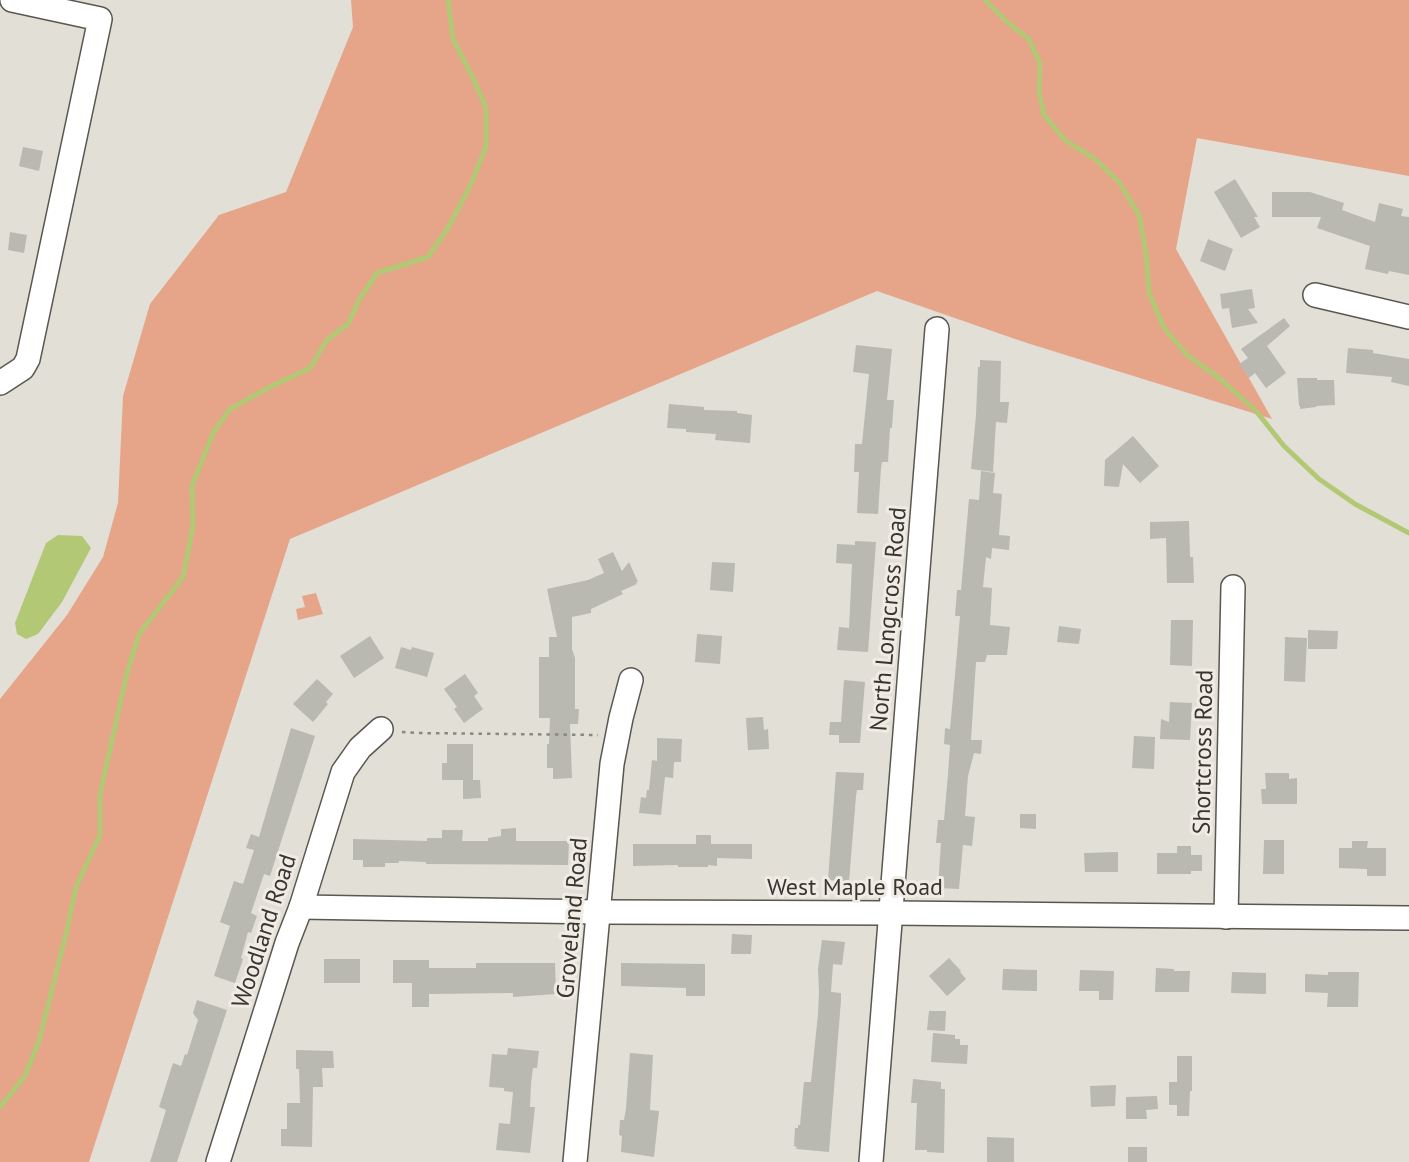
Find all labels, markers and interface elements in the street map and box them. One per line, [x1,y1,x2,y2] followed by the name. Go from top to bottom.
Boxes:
[862,506,913,732] street label: North Longcross Road
[1186,669,1219,835] street label: Shortcross Road
[549,836,594,1000] street label: Groveland Road
[224,850,303,1012] street label: Woodland Road
[767,871,943,902] street label: West Maple Road

